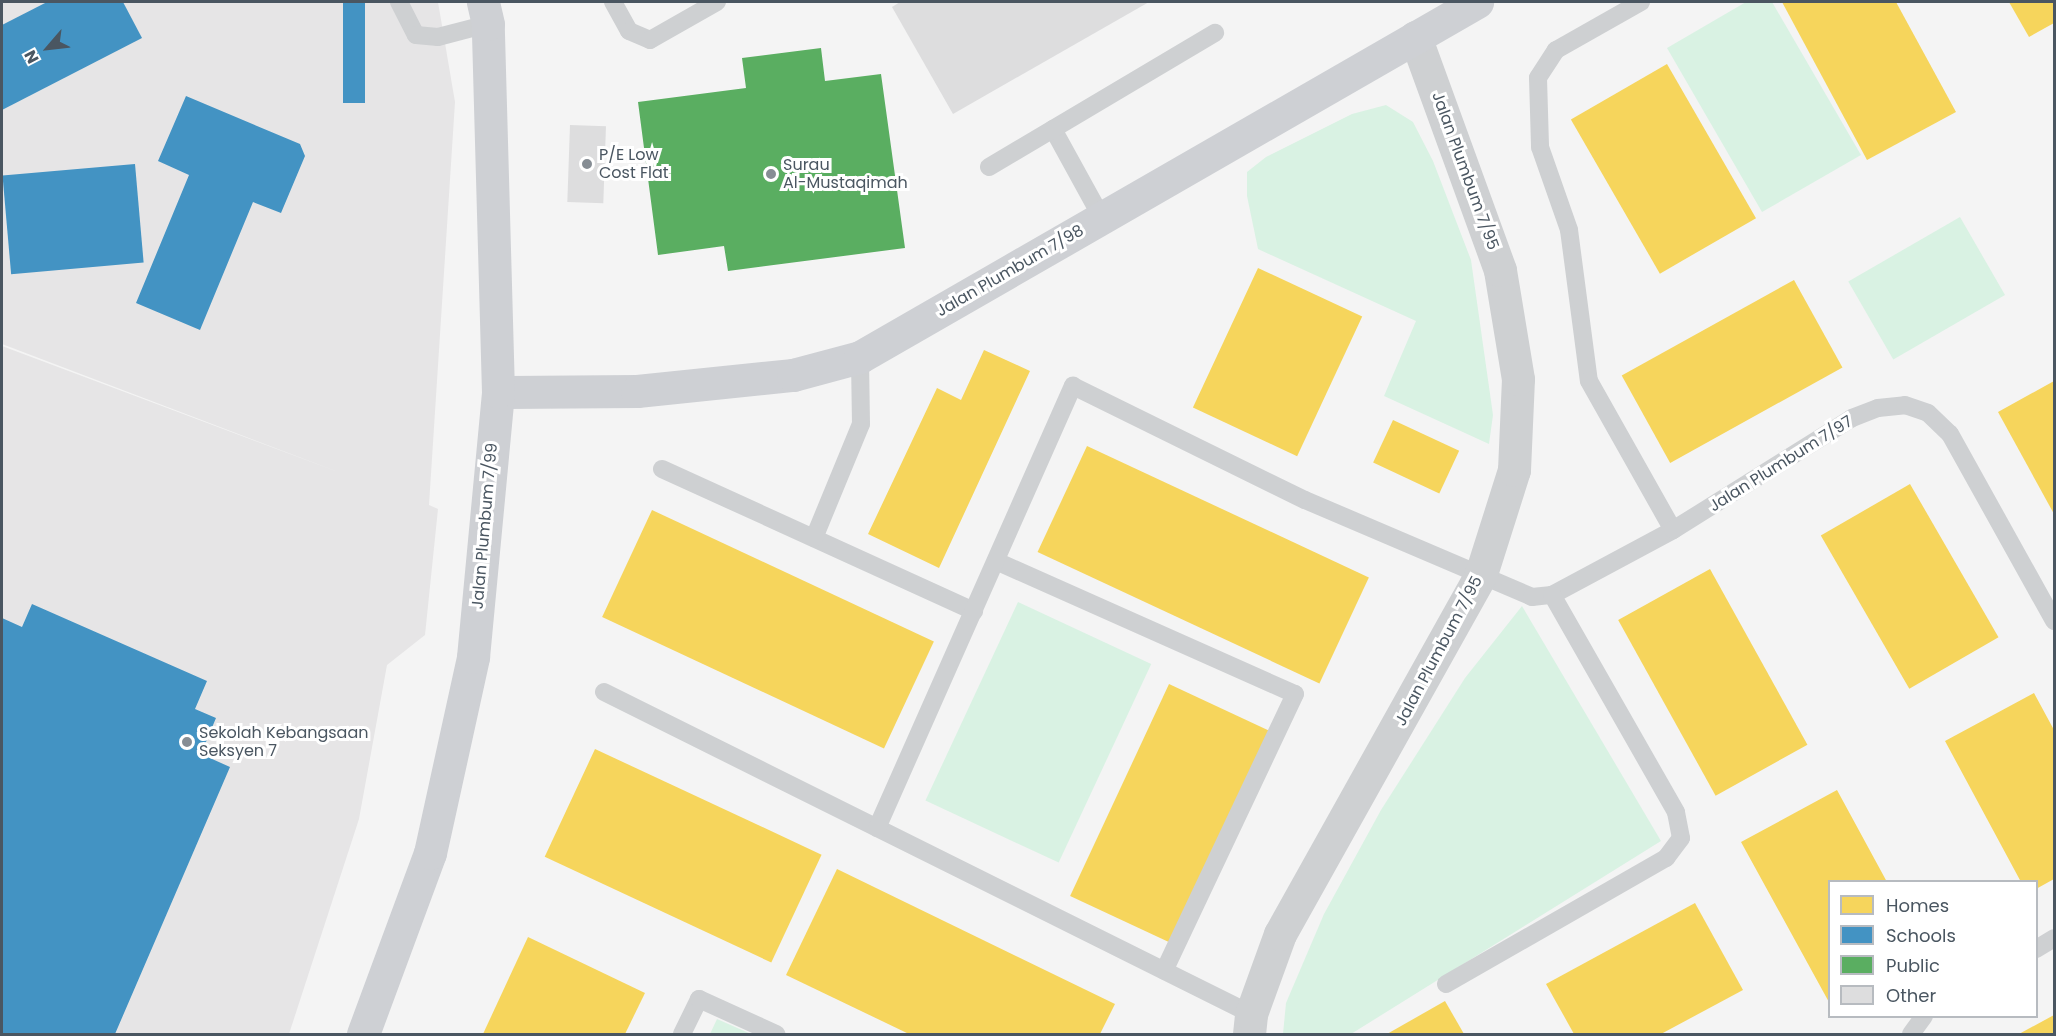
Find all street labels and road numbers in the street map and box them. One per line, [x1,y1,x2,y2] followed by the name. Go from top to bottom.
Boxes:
[1427,89,1503,253] street label: Jalan Plumbum 7/95
[933,221,1087,321] street label: Jalan Plumbum 7/98
[1706,412,1856,516] street label: Jalan Plumbum 7/97
[468,442,502,610] street label: Jalan Plumbum 7/99
[1391,573,1487,729] street label: Jalan Plumbum 7/95

